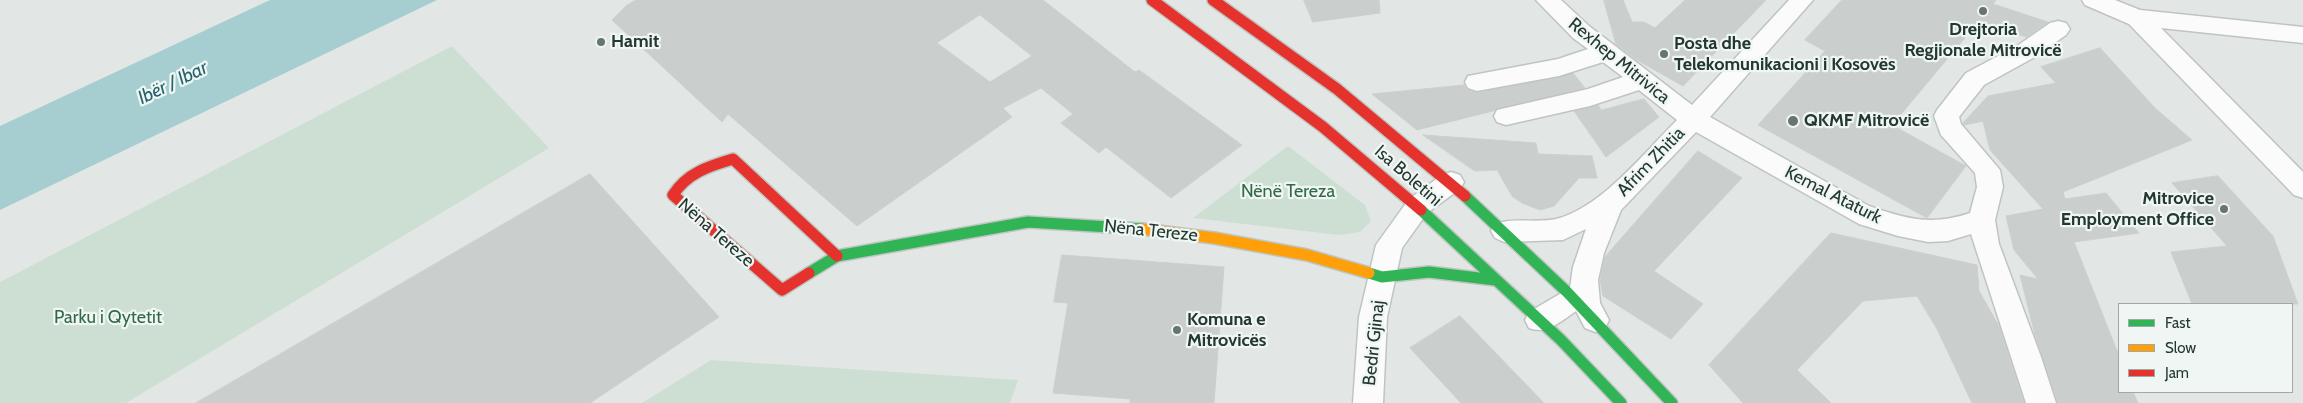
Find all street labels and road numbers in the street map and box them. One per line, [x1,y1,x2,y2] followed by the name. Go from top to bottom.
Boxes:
[1564,13,1674,109] street label: Rexhep Mitrivica
[1613,123,1689,201] street label: Afrim Zhitia
[1370,141,1446,211] street label: Isa Boletini
[1781,161,1885,229] street label: Kemal Ataturk
[673,194,759,272] street label: Nëna Tereze
[1103,215,1199,247] street label: Nëna Tereze
[1359,299,1389,387] street label: Bedri Gjinaj

